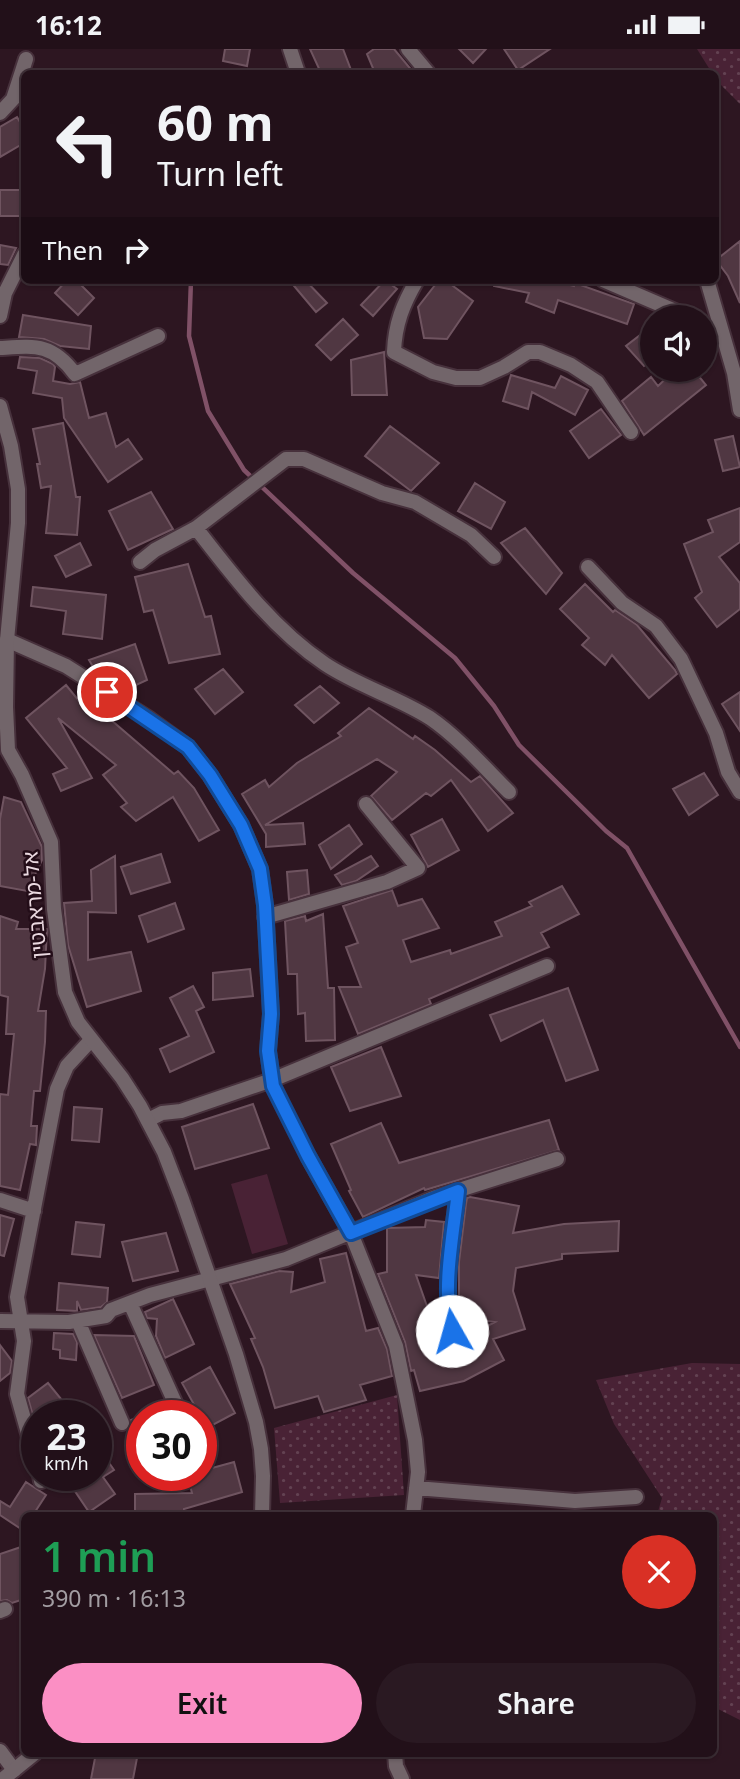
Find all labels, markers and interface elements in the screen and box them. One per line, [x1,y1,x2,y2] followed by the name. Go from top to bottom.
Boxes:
[35,7,102,43] text: 16:12
[157,89,274,155] text: 60 m
[42,98,133,189] icon: left
[157,152,283,195] text: Turn left
[117,231,155,269] icon: right
[42,232,103,268] text: Then
[640,305,717,382] map controls
[640,305,717,382] button: sound
[77,662,137,722] pin
[88,673,126,711] icon: arrive
[15,850,53,960] street label: אל-מראבטין
[415,1294,489,1368] position arrow
[126,1400,217,1491] speed limit sign: 30
[46,1413,87,1460] text: 23
[44,1451,89,1475] text: km/h
[42,1527,156,1584] text: 1 min
[622,1535,696,1609] button: close
[42,1582,186,1614] text: 390 m · 16:13
[42,1663,362,1743] button: Exit
[376,1663,696,1743] button: Share

